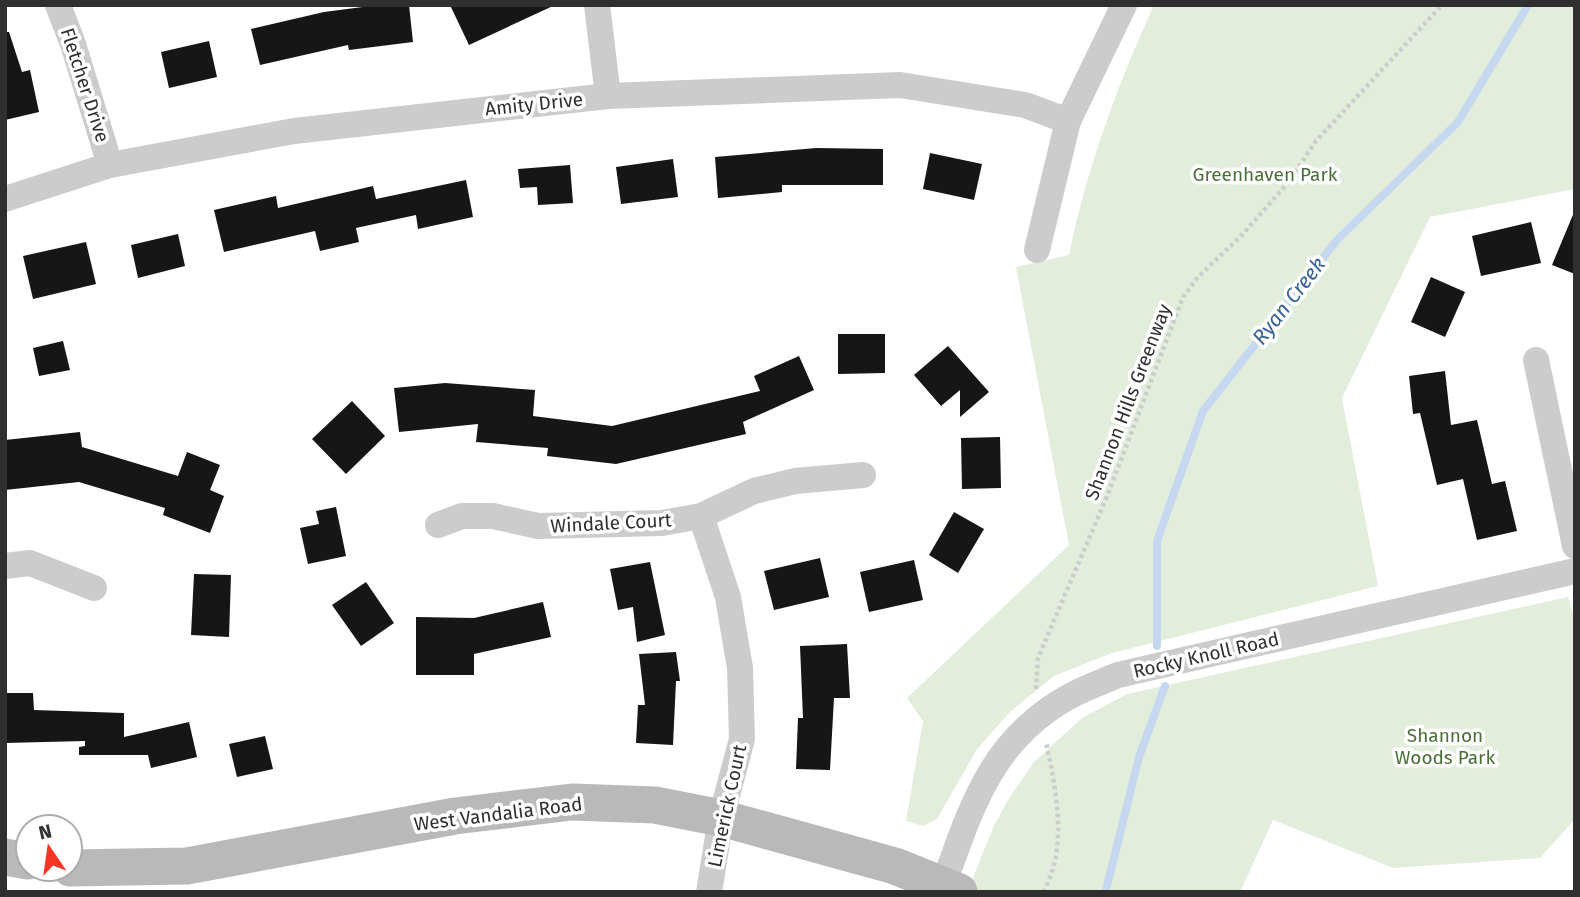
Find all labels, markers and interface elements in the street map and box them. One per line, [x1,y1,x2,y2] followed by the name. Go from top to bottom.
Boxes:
[56,25,114,145] street label: Fletcher Drive
[484,87,584,121] street label: Amity Drive
[1193,163,1338,186] park label: Greenhaven Park
[1247,252,1331,350] water label: Ryan Creek
[1080,300,1176,503] street label: Shannon Hills Greenway
[550,508,672,538] street label: Windale Court
[1131,627,1281,683] street label: Rocky Knoll Road
[1395,724,1495,769] park label: Shannon Woods Park
[703,743,751,869] street label: Limerick Court
[412,792,584,836] street label: West Vandalia Road
[14,813,84,883] north arrow
[37,819,54,845] text: N

